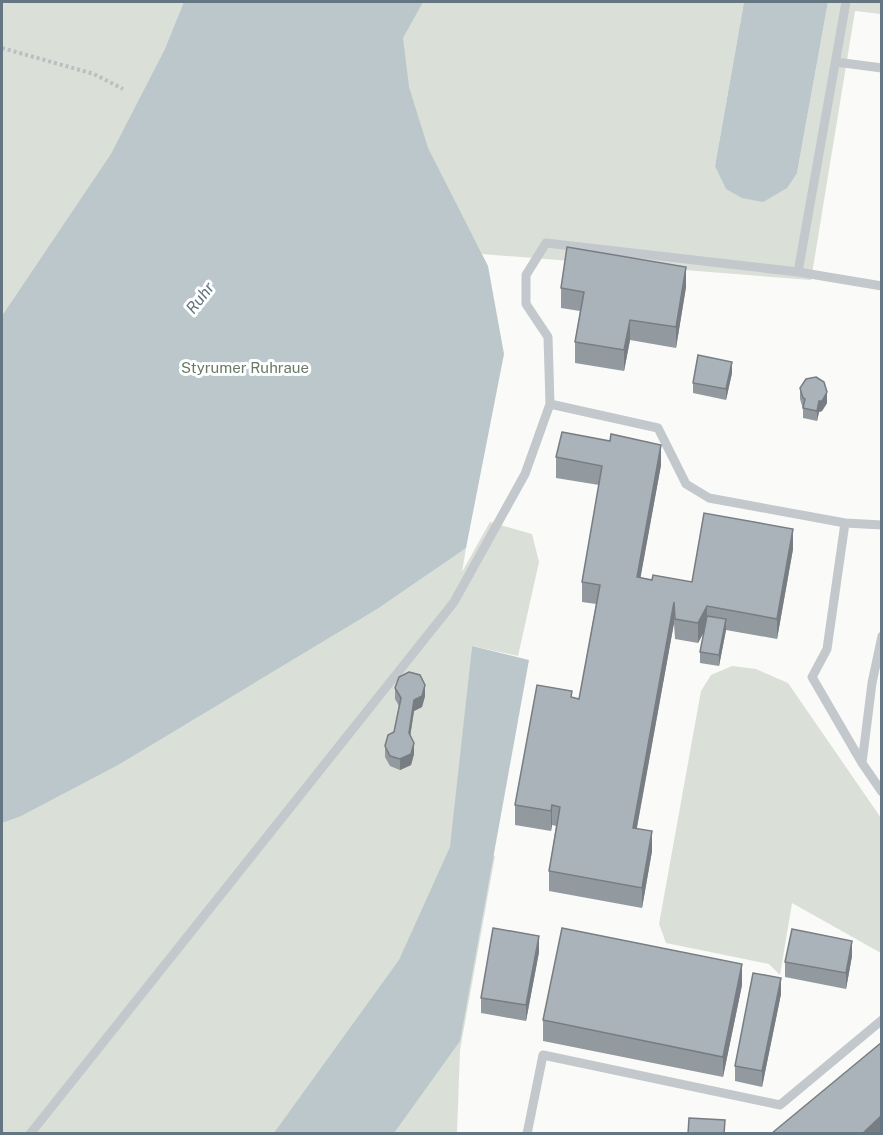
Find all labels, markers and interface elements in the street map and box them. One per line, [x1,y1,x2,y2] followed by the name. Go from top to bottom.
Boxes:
[182,278,219,317] water label: Ruhr
[181,359,309,376] park label: Styrumer Ruhraue

